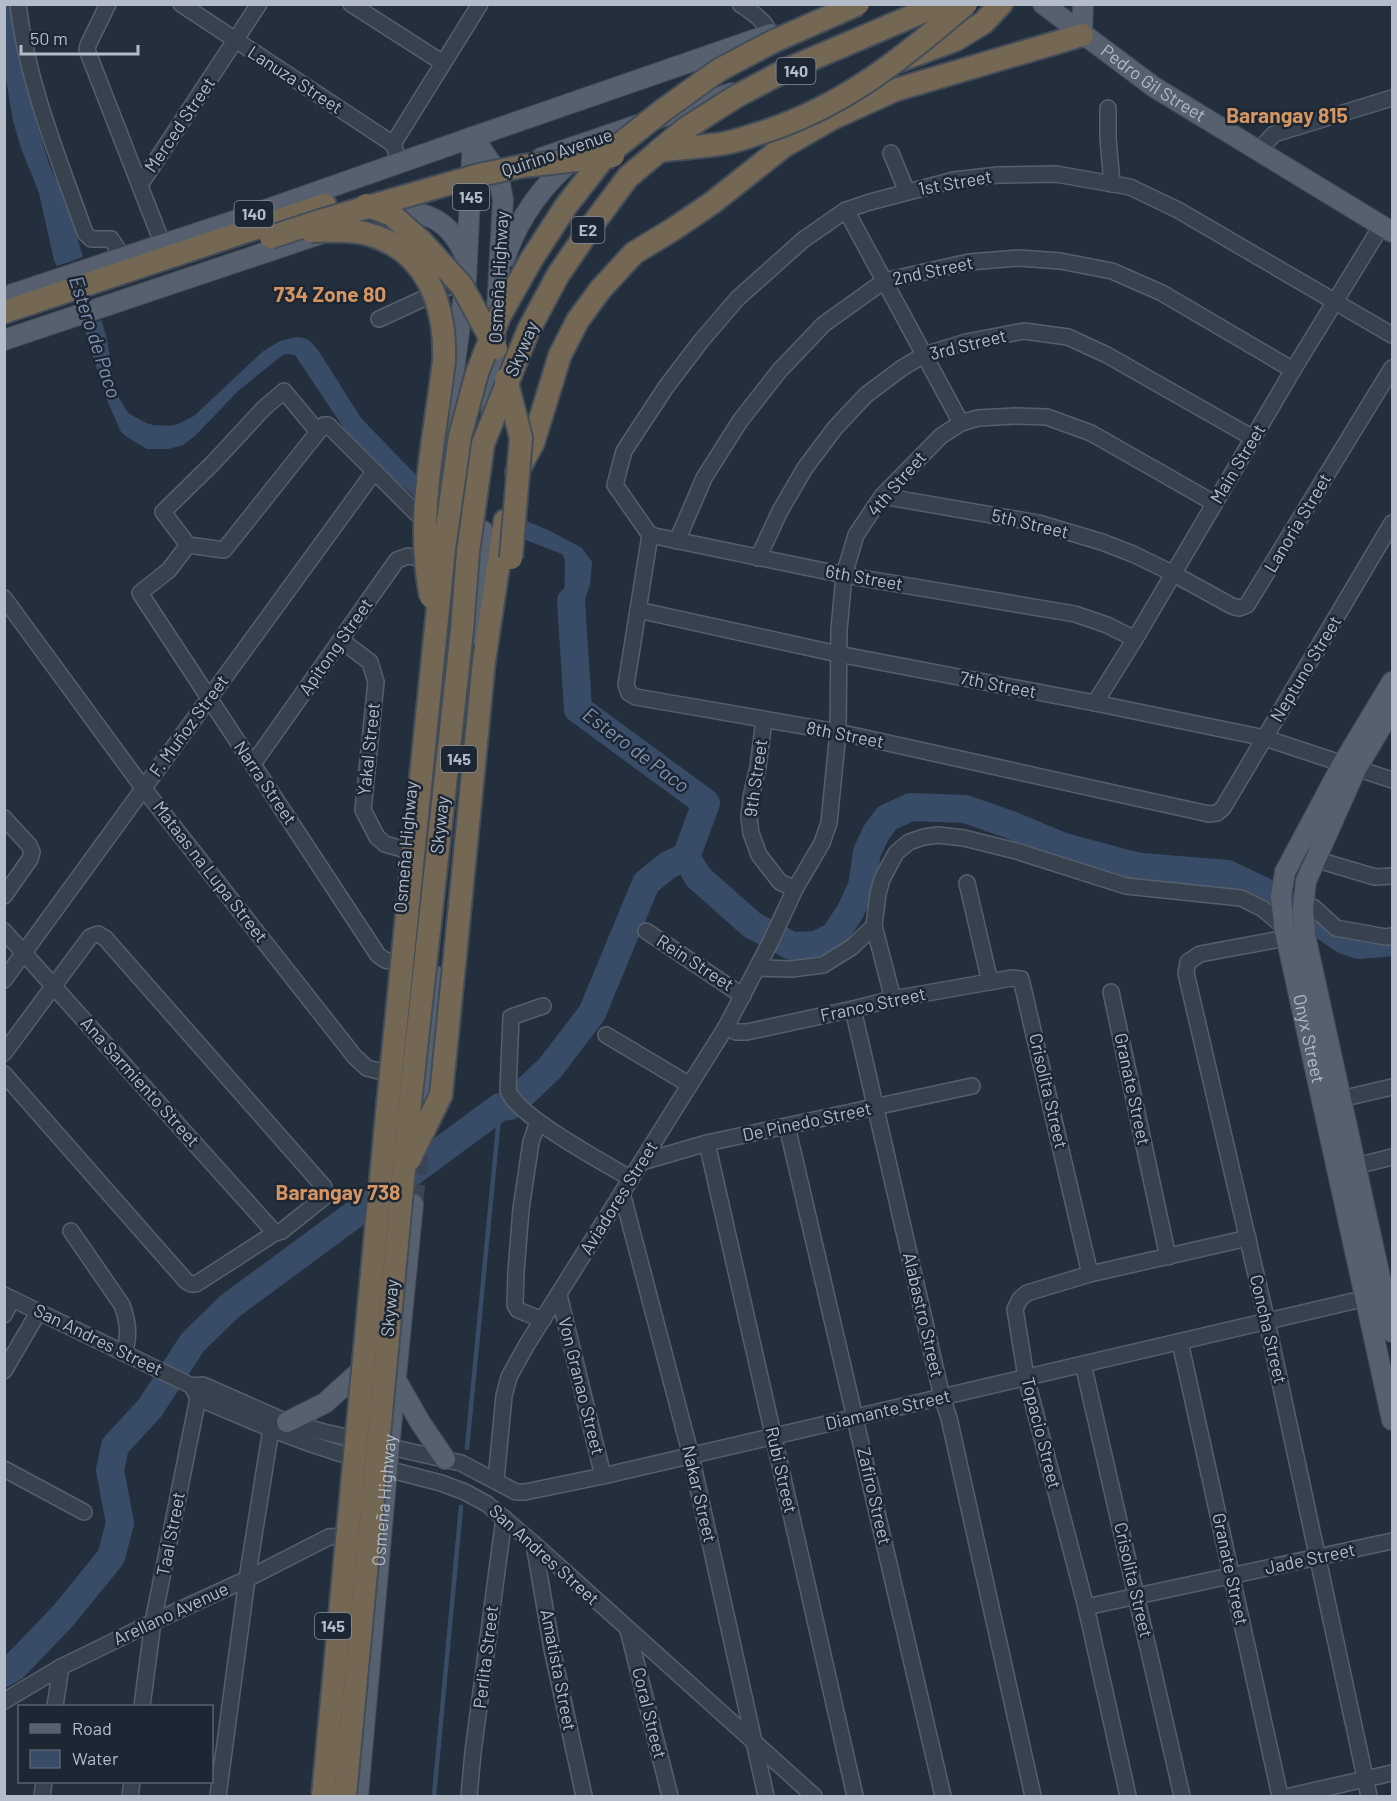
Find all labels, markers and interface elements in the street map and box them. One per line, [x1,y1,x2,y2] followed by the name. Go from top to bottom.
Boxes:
[21,18,138,56] scale bar
[30,27,68,49] text: 50 m
[1097,39,1210,126] street label: Pedro Gil Street
[244,40,347,118] street label: Lanuza Street
[776,58,816,84] road number: 140
[139,73,219,176] street label: Merced Street
[1226,102,1348,127] district label: Barangay 815
[498,123,615,181] street label: Quirino Avenue
[916,165,993,199] street label: 1st Street
[453,184,489,210] road number: 145
[234,201,274,227] road number: 140
[484,210,512,344] street label: Osmeña Highway
[572,217,604,243] road number: E2
[891,251,975,289] street label: 2nd Street
[65,273,127,401] water label: Estero de Paco
[274,281,386,306] district label: 734 Zone 80
[500,318,543,380] street label: Skyway
[927,324,1008,364] street label: 3rd Street
[1205,420,1270,507] street label: Main Street
[862,446,930,520] street label: 4th Street
[1259,469,1335,576] street label: Lanoria Street
[990,504,1071,543] street label: 5th Street
[824,559,905,595] street label: 6th Street
[294,594,377,699] street label: Apitong Street
[1265,611,1345,726] street label: Neptuno Street
[958,666,1038,702] street label: 7th Street
[144,670,232,781] street label: F. Muñoz Street
[352,701,384,797] street label: Yakal Street
[579,701,694,797] water label: Estero de Paco
[805,716,886,752] street label: 8th Street
[230,736,302,829] street label: Narra Street
[739,738,771,818] street label: 9th Street
[441,746,477,772] road number: 145
[388,780,422,914] street label: Osmeña Highway
[425,795,453,855] street label: Skyway
[149,796,273,946] street label: Mataas na Lupa Street
[653,929,738,995] street label: Rein Street
[818,982,927,1026] street label: Franco Street
[1289,992,1330,1085] street label: Onyx Street
[77,1012,205,1151] street label: Ana Sarmiento Street
[1025,1031,1073,1151] street label: Crisolita Street
[1110,1031,1156,1147] street label: Granate Street
[740,1097,873,1145] street label: De Pinedo Street
[574,1137,662,1258] street label: Aviadores Street
[276,1179,400,1204] district label: Barangay 738
[899,1250,949,1379] street label: Alabastro Street
[1246,1272,1292,1385] street label: Concha Street
[376,1278,402,1338] street label: Skyway
[30,1298,166,1380] street label: San Andres Street
[554,1315,610,1457] street label: Von Granao Street
[1017,1375,1066,1491] street label: Topacio Street
[823,1384,952,1434] street label: Diamante Street
[761,1425,803,1515] street label: Rubi Street
[367,1433,400,1567] street label: Osmeña Highway
[678,1443,722,1544] street label: Nakar Street
[853,1445,897,1547] street label: Zafiro Street
[151,1490,189,1578] street label: Taal Street
[485,1499,604,1609] street label: San Andres Street
[1208,1511,1254,1627] street label: Granate Street
[1110,1520,1158,1640] street label: Crisolita Street
[1263,1538,1357,1578] street label: Jade Street
[109,1577,232,1649] street label: Arellano Avenue
[468,1604,502,1710] street label: Perlita Street
[536,1607,582,1732] street label: Amatista Street
[315,1613,351,1639] road number: 145
[628,1665,672,1761] street label: Coral Street
[18,1705,213,1783] legend
[72,1717,112,1739] text: Road
[72,1747,119,1769] text: Water

